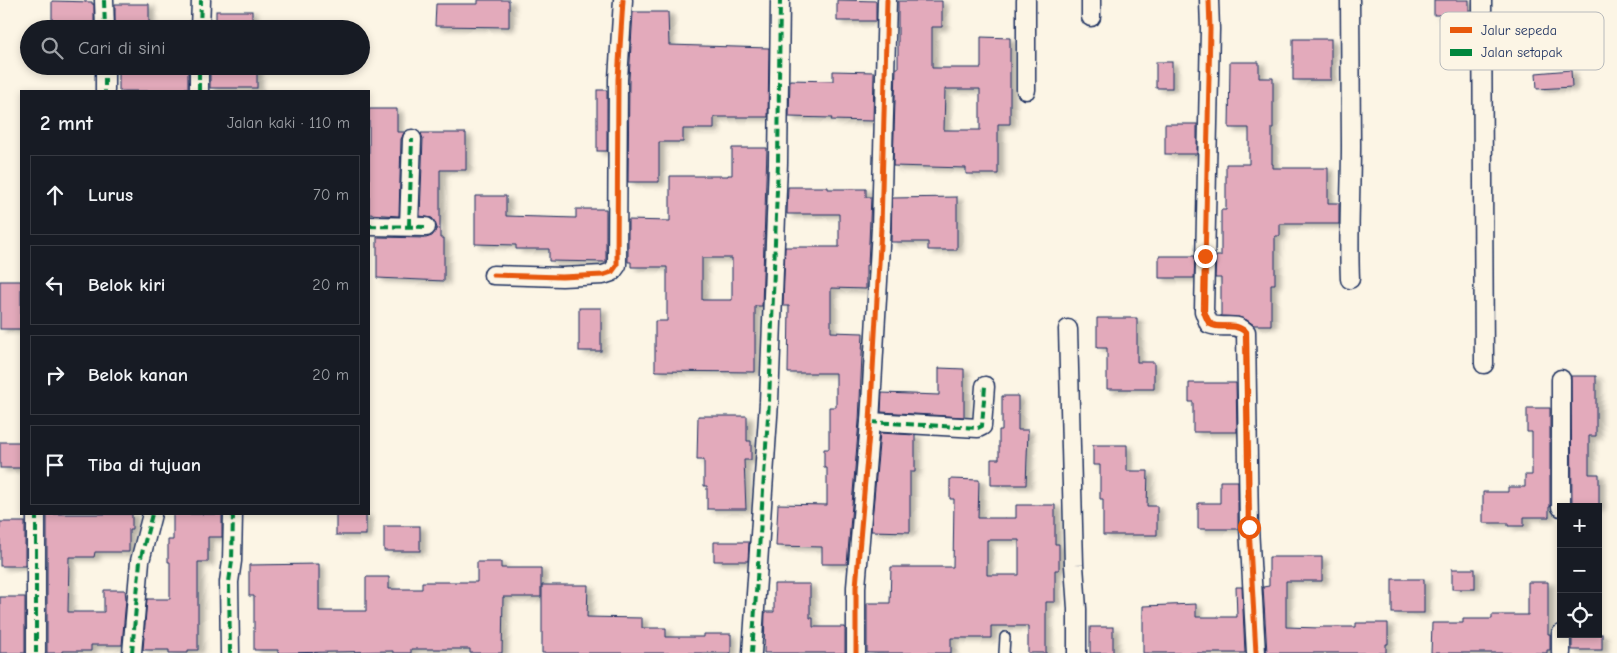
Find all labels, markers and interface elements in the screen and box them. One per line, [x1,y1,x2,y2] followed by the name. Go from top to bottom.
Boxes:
[1440,12,1604,70] legend
[20,20,370,75] search box
[1481,22,1557,39] text: Jalur sepeda
[38,34,66,62] icon: search
[78,37,165,59] text: Cari di sini
[1481,44,1563,61] text: Jalan setapak
[40,111,93,135] text: 2 mnt
[227,114,350,132] text: Jalan kaki · 110 m
[41,181,69,209] icon: ahead
[88,184,133,206] text: Lurus
[313,186,349,204] text: 70 m
[1194,245,1217,268] route end
[41,271,69,299] icon: left
[88,274,165,296] text: Belok kiri
[312,276,349,294] text: 20 m
[41,361,69,389] icon: right
[88,364,188,386] text: Belok kanan
[312,366,349,384] text: 20 m
[41,451,69,479] icon: arrive
[88,454,201,476] text: Tiba di tujuan
[1557,503,1602,638] map controls
[1557,503,1602,548] button: +
[1238,516,1261,539] route start
[1557,548,1602,593] button: −
[1557,593,1602,638] button: locate

